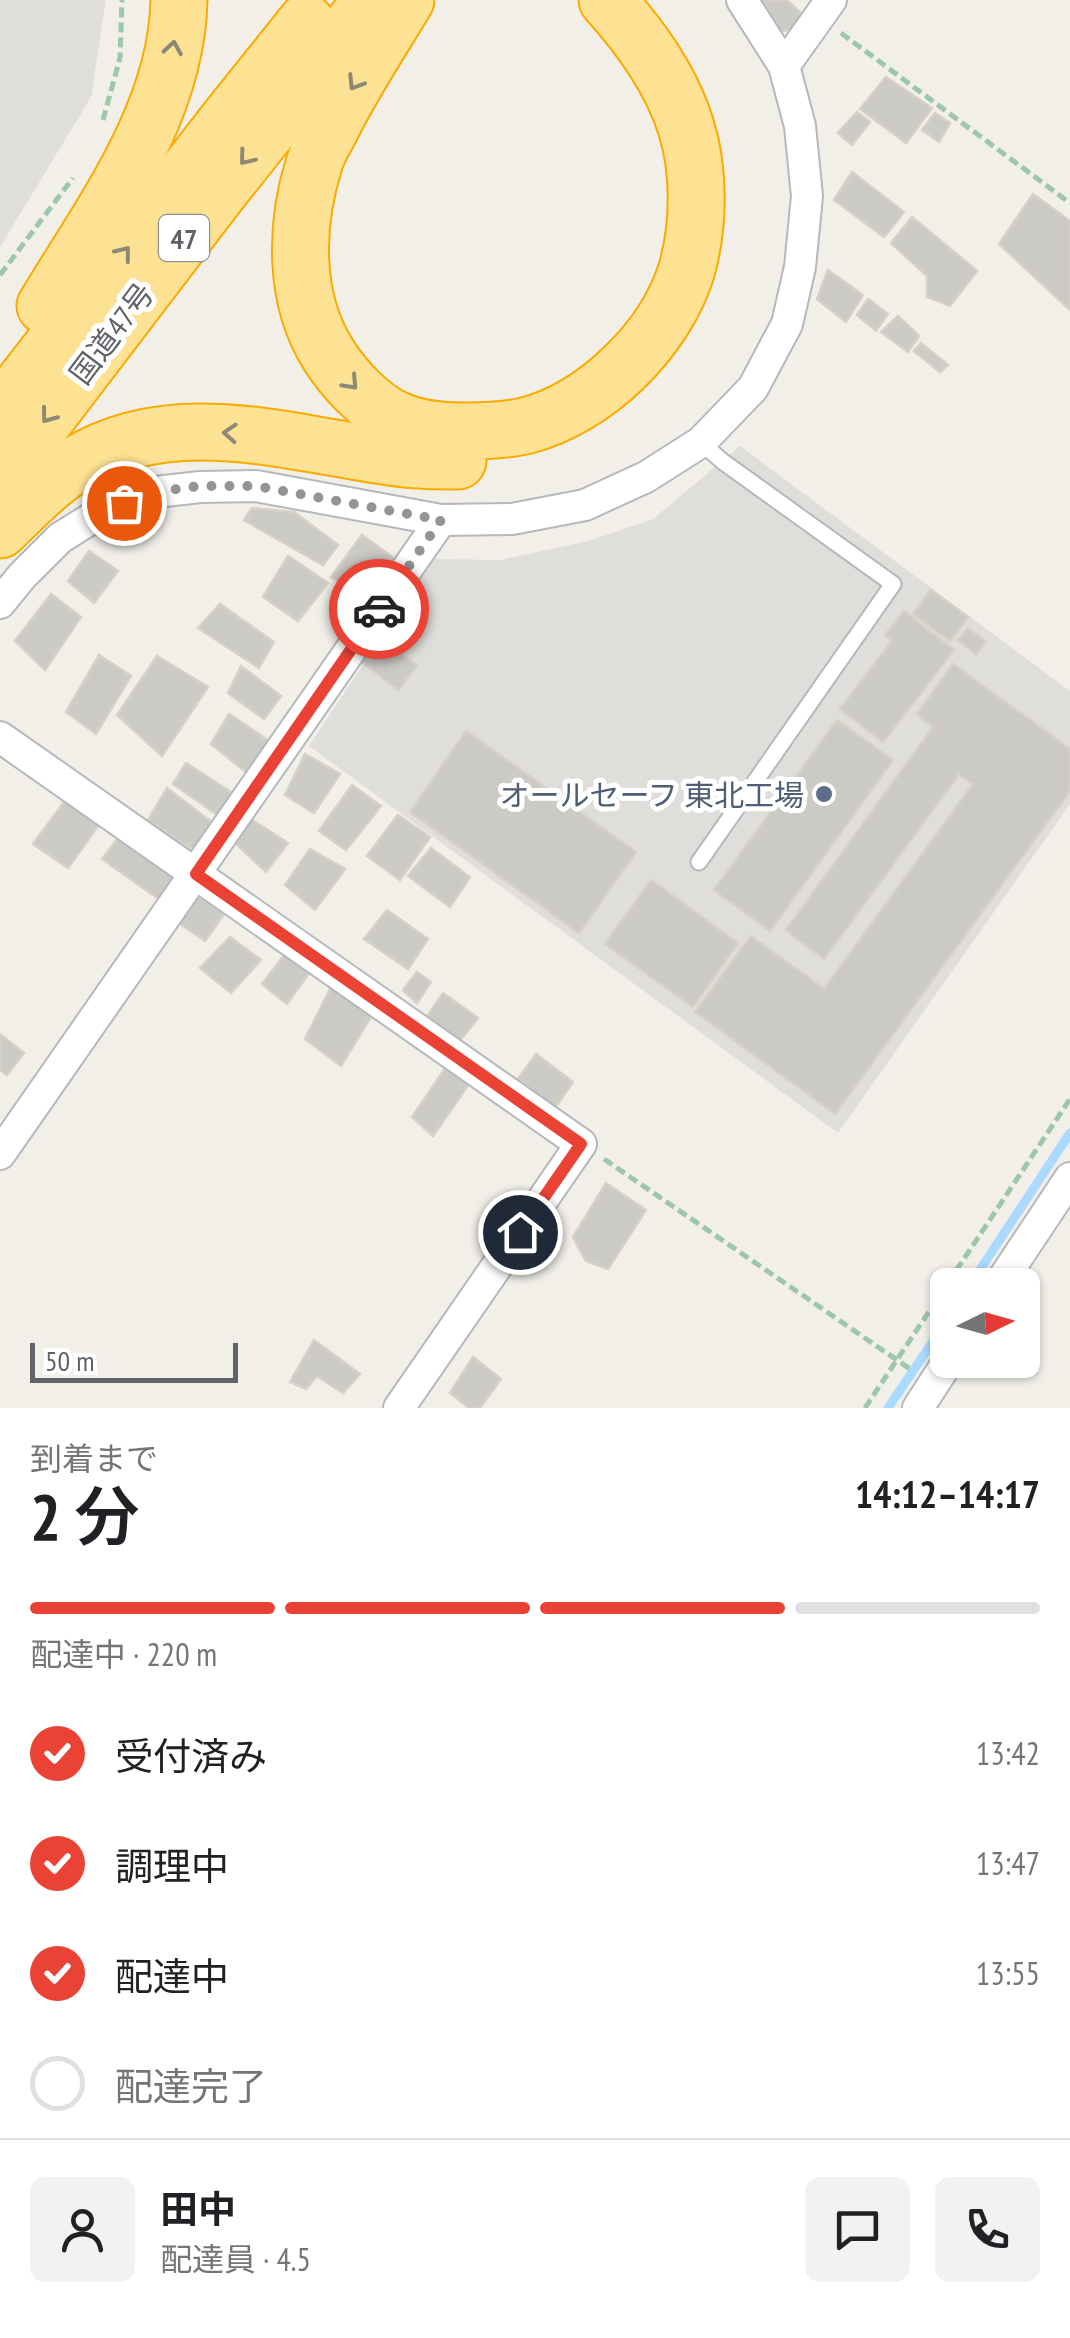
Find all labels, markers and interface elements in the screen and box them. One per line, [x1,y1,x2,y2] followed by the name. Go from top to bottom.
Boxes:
[161,40,182,56] one-way arrow
[348,72,367,90] one-way arrow
[240,147,258,165] one-way arrow
[159,215,209,261] road number: 47
[112,246,130,264] one-way arrow
[60,275,162,391] street label: 国道47号
[339,372,357,390] one-way arrow
[42,405,60,423] one-way arrow
[222,423,238,444] one-way arrow
[82,461,167,546] pin
[97,476,152,531] icon: bag
[329,559,429,659] courier
[352,582,407,637] icon: car
[499,775,804,814] place label: オールセーフ 東北工場
[813,783,835,805] marker: オールセーフ 東北工場
[478,1190,563,1275] pin
[493,1205,548,1260] icon: home
[930,1268,1040,1378] north arrow
[930,1268,1040,1378] map controls
[30,1338,238,1382] scale bar
[45,1342,94,1379] text: 50 m
[30,1437,158,1479] text: 到着まで
[855,1469,1040,1518] text: 14:12–14:17
[30,1474,139,1558] text: 2 分
[30,1633,217,1675] text: 配達中 · 220 m
[30,1726,85,1781] icon: check
[115,1731,267,1780] text: 受付済み
[976,1732,1040,1774] text: 13:42
[30,1836,85,1891] icon: check
[115,1841,229,1890] text: 調理中
[976,1842,1040,1884] text: 13:47
[30,1946,85,2001] icon: check
[115,1951,229,2000] text: 配達中
[976,1952,1040,1994] text: 13:55
[115,2061,267,2110] text: 配達完了
[30,2177,135,2282] button: person
[805,2177,910,2282] button: chat
[935,2177,1040,2282] button: phone
[160,2184,236,2233] text: 田中
[160,2238,311,2280] text: 配達員 · 4.5

